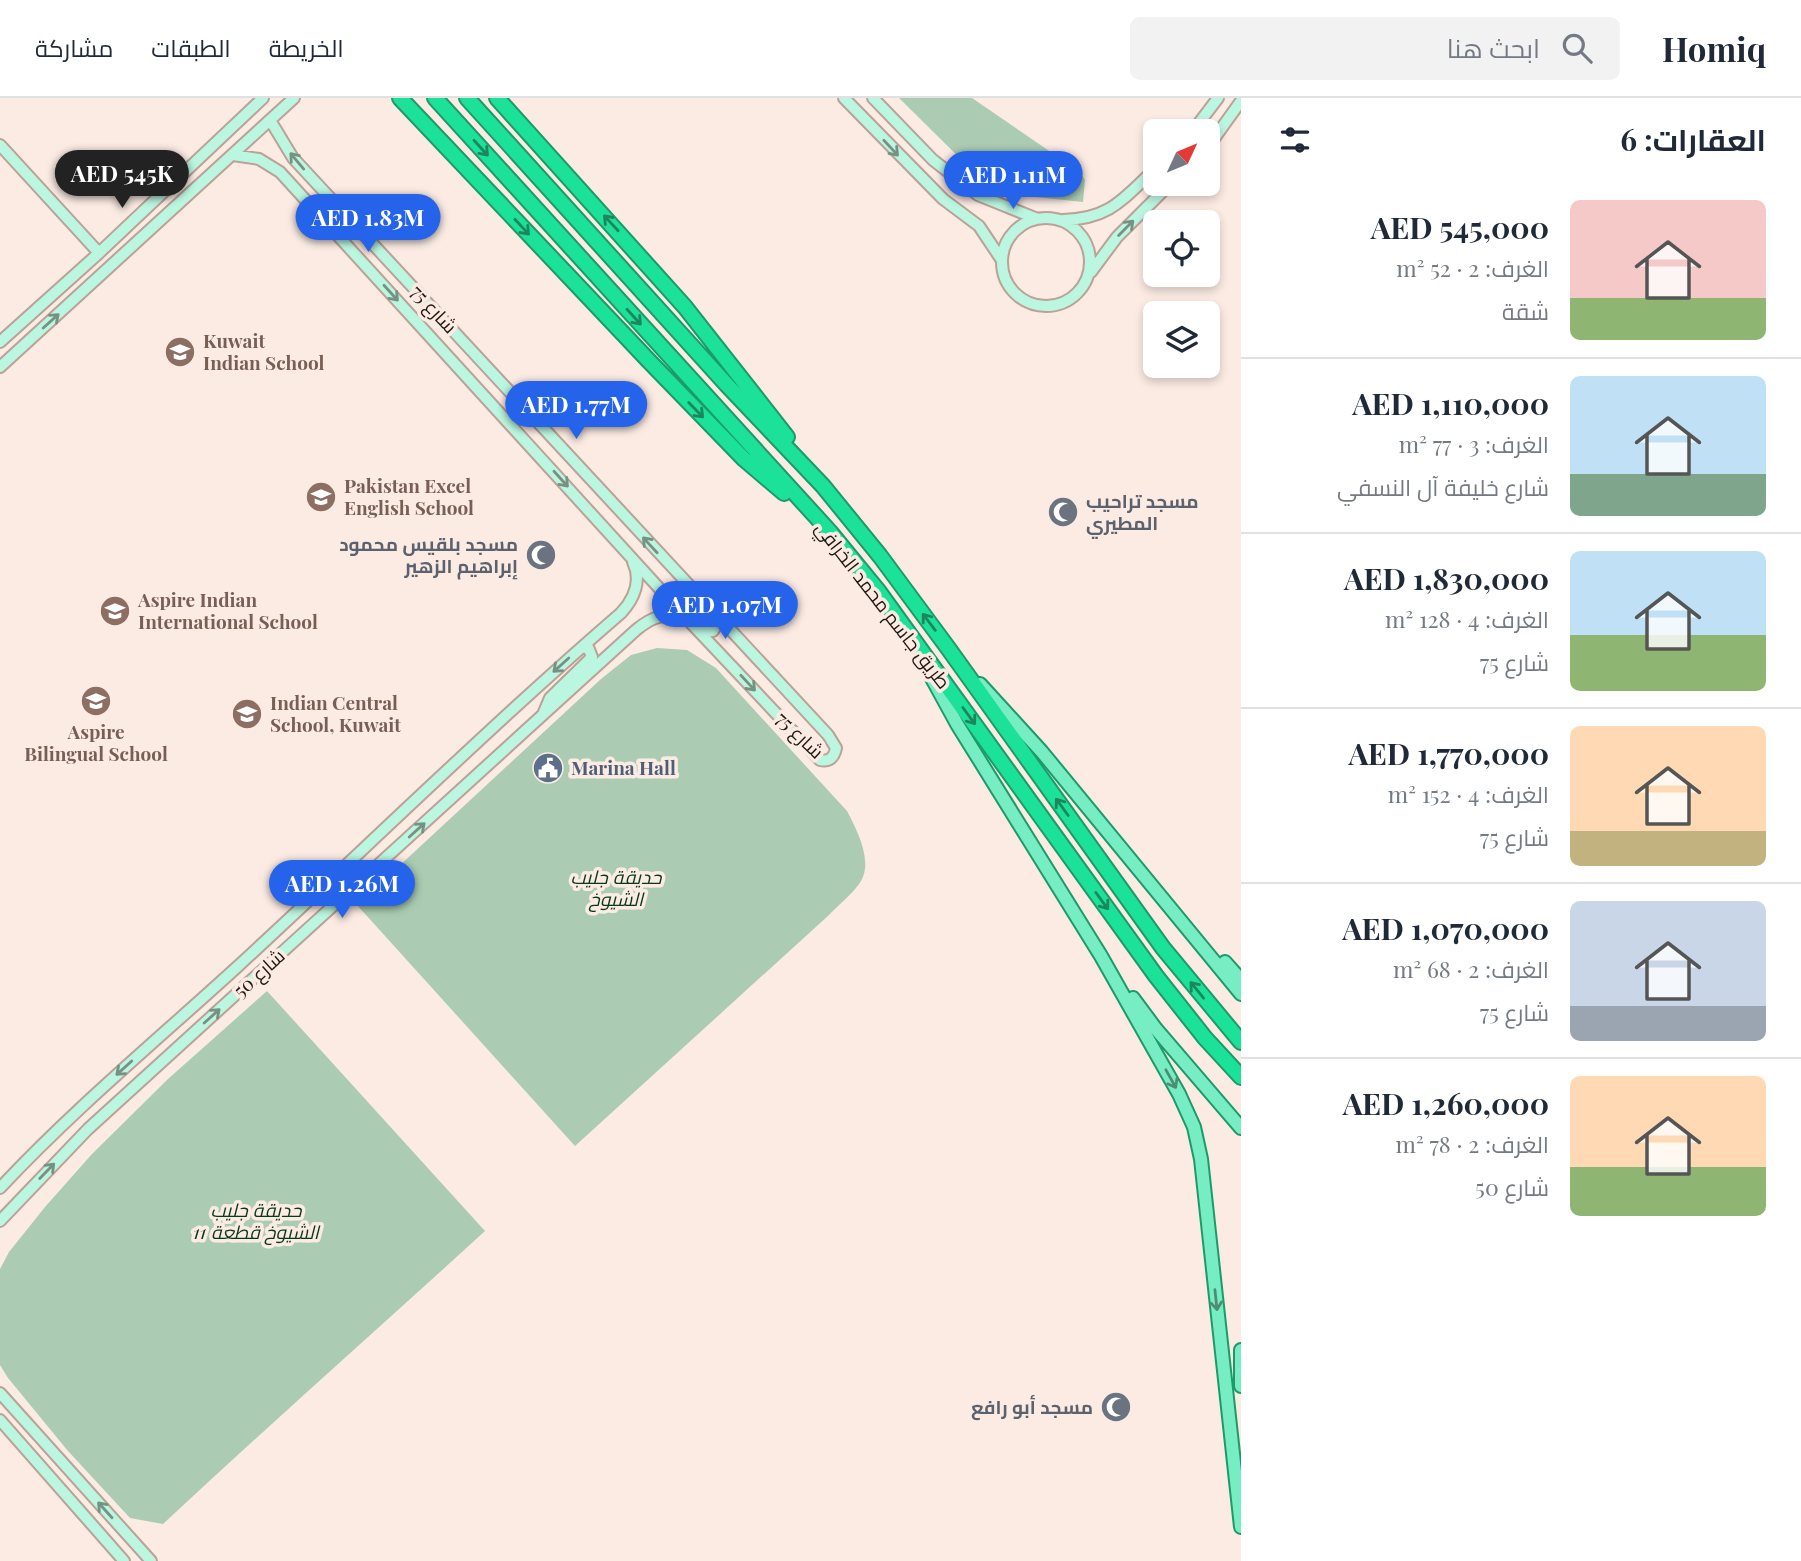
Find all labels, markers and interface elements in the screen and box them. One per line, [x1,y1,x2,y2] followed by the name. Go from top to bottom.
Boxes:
[1130,17,1620,80] search box
[1662,26,1766,70] text: Homiq
[1558,29,1596,67] icon: search
[1447,30,1540,65] text: ابحث هنا
[35,31,113,63] text: مشاركة
[151,31,231,63] text: الطبقات
[269,31,344,63] text: الخريطة
[1143,119,1220,196] north arrow
[1143,119,1220,378] map controls
[1620,119,1766,159] text: العقارات: 6
[1276,121,1314,159] icon: filters
[473,139,489,157] one-way arrow
[883,139,899,157] one-way arrow
[50,150,194,210] pin: AED 545K
[933,152,1093,211] pin: AED 1.11M
[289,153,304,171] one-way arrow
[71,157,173,188] text: AED 545K
[960,158,1066,189] text: AED 1.11M
[288,194,448,254] pin: AED 1.83M
[312,201,424,232] text: AED 1.83M
[1371,207,1549,247] text: AED 545,000
[1143,210,1220,287] button: locate
[602,215,619,232] one-way arrow
[514,218,531,235] one-way arrow
[1117,219,1134,236] one-way arrow
[1626,228,1710,312] icon: home
[1396,252,1549,283] text: الغرف: 2 · 52 m²
[404,279,464,339] street label: شارع 75
[383,284,399,302] one-way arrow
[1502,295,1549,326] text: شقة
[1143,301,1220,378] button: layers
[626,308,643,325] one-way arrow
[41,314,59,330] one-way arrow
[203,327,324,375] place label: Kuwait Indian School
[163,335,197,369] school or university icon: Kuwait Indian School
[496,382,656,441] pin: AED 1.77M
[1352,383,1549,423] text: AED 1,110,000
[521,388,631,419] text: AED 1.77M
[687,401,704,418] one-way arrow
[1626,404,1710,488] icon: home
[1399,428,1549,459] text: الغرف: 3 · 77 m²
[553,470,569,488] one-way arrow
[1337,471,1549,502] text: شارع خليفة آل النسفي
[344,472,474,520] place label: Pakistan Excel English School
[304,480,338,514] school or university icon: Pakistan Excel English School
[1086,487,1199,539] place label: مسجد تراحيب المطيري
[1046,495,1080,529] mosque icon: مسجد تراحيب المطيري
[808,515,957,695] street label: طريق جاسم محمد الخرافي
[339,530,518,580] place label: مسجد بلقيس محمود إبراهيم الزهير
[642,536,658,554] one-way arrow
[524,538,558,572] mosque icon: مسجد بلقيس محمود إبراهيم الزهير
[1344,558,1549,598] text: AED 1,830,000
[1626,579,1710,663] icon: home
[645,582,805,641] pin: AED 1.07M
[137,586,318,634] place label: Aspire Indian International School
[668,588,782,619] text: AED 1.07M
[98,594,132,628] school or university icon: Aspire Indian International School
[1385,603,1549,634] text: الغرف: 4 · 128 m²
[922,613,937,632] one-way arrow
[1480,646,1549,677] text: شارع 75
[552,657,570,673] one-way arrow
[739,674,756,691] one-way arrow
[79,684,113,718] school or university icon: Aspire Bilingual School
[270,689,401,737] place label: Indian Central School, Kuwait
[230,697,264,731] school or university icon: Indian Central School, Kuwait
[770,705,830,765] street label: شارع 75
[961,706,976,725] one-way arrow
[24,718,168,766] place label: Aspire Bilingual School
[1348,733,1549,773] text: AED 1,770,000
[531,751,565,785] public building icon: Marina Hall
[571,754,676,780] place label: Marina Hall
[1626,754,1710,838] icon: home
[1388,778,1549,809] text: الغرف: 4 · 152 m²
[1055,798,1069,817] one-way arrow
[1480,821,1549,852] text: شارع 75
[408,822,426,838] one-way arrow
[262,860,422,920] pin: AED 1.26M
[570,863,663,913] park label: حديقة جليب الشيوخ
[285,867,399,898] text: AED 1.26M
[1094,891,1109,910] one-way arrow
[1342,908,1549,948] text: AED 1,070,000
[1626,929,1710,1013] icon: home
[227,942,291,1004] street label: شارع 50
[1393,953,1549,984] text: الغرف: 2 · 68 m²
[1189,982,1205,1000] one-way arrow
[1480,996,1549,1027] text: شارع 75
[203,1008,221,1024] one-way arrow
[116,1060,133,1077] one-way arrow
[1164,1069,1178,1089] one-way arrow
[1343,1083,1549,1123] text: AED 1,260,000
[1626,1104,1710,1188] icon: home
[1396,1128,1549,1159] text: الغرف: 2 · 78 m²
[38,1163,55,1180] one-way arrow
[1475,1171,1549,1202] text: شارع 50
[193,1196,321,1246] park label: حديقة جليب الشيوخ قطعة 11
[1210,1288,1223,1311] one-way arrow
[1099,1390,1133,1424] mosque icon: مسجد أبو رافع
[971,1393,1093,1421] place label: مسجد أبو رافع
[97,1502,113,1520] one-way arrow

